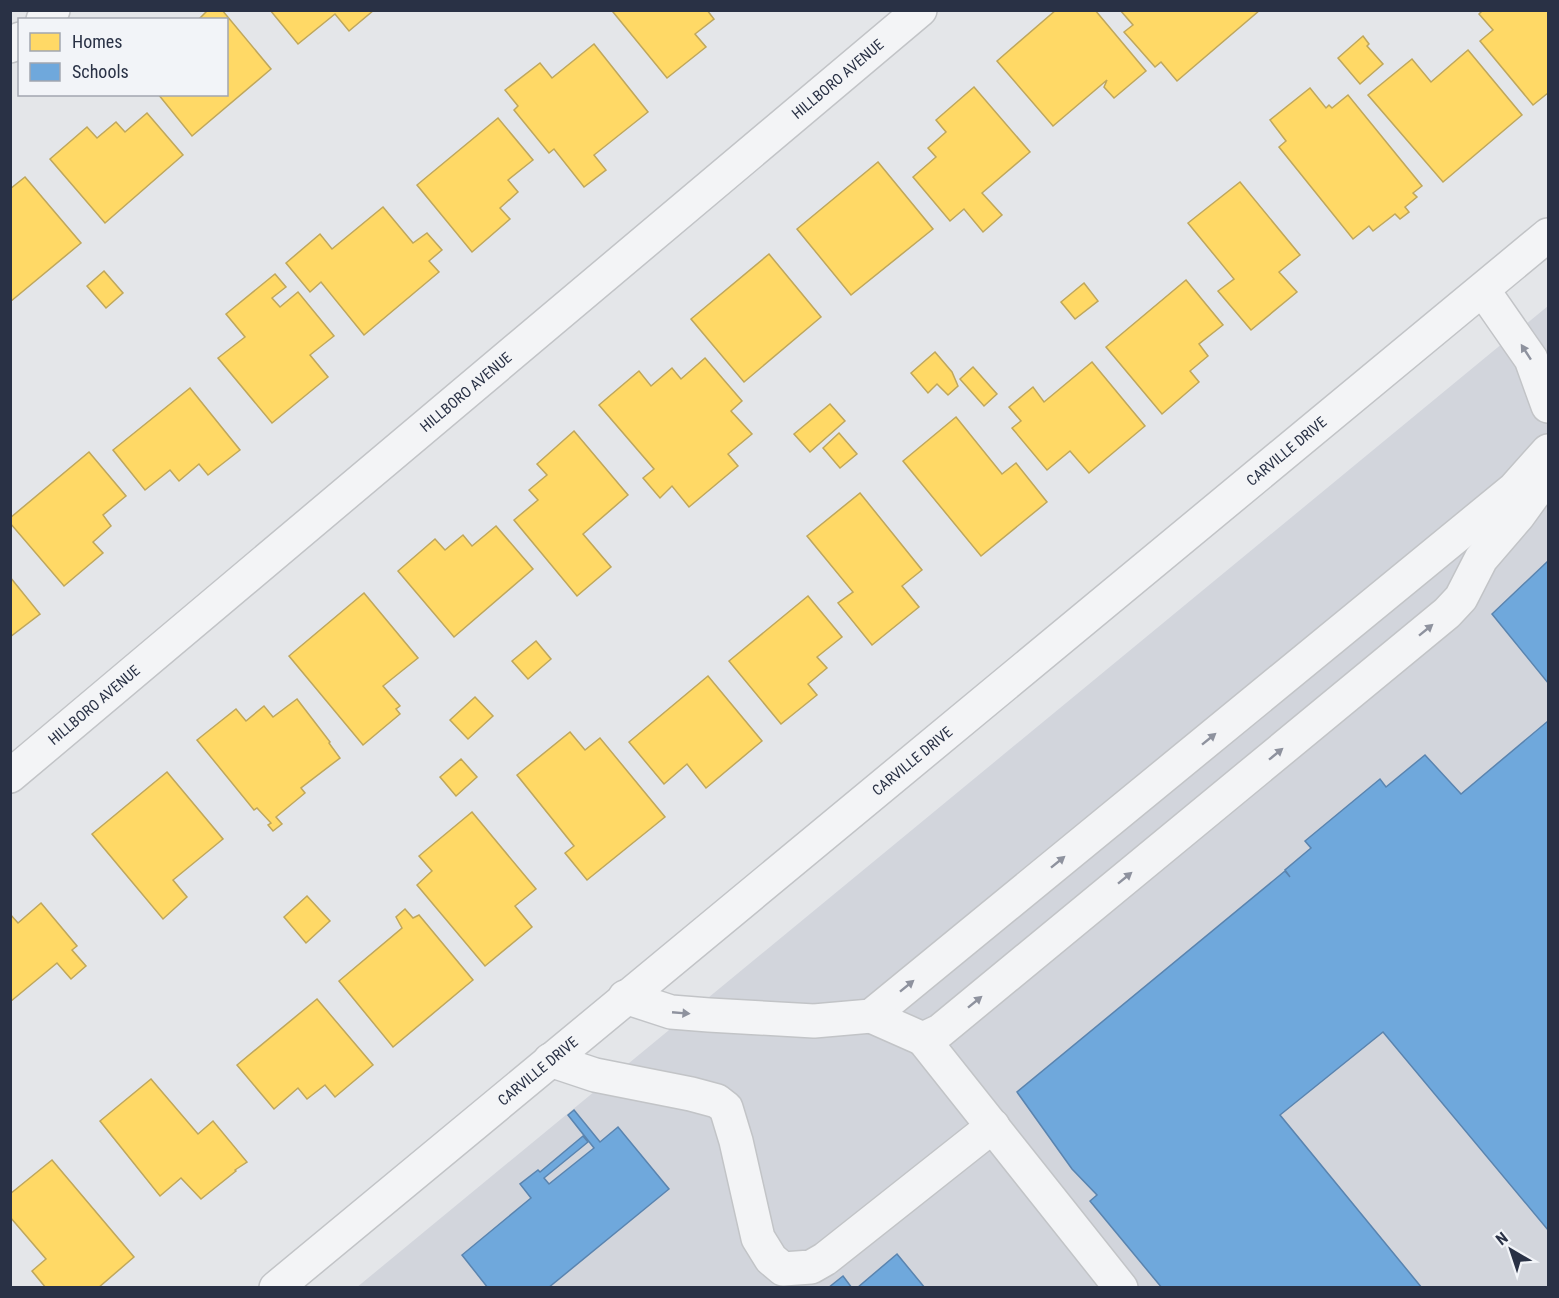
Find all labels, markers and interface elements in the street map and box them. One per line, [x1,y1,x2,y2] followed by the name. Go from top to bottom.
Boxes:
[18,18,228,96] legend
[72,31,122,52] text: Homes
[788,36,887,123] street label: HILLBORO AVENUE
[72,61,129,82] text: Schools
[1521,344,1532,360] one-way arrow
[417,349,515,436] street label: HILLBORO AVENUE
[1243,413,1330,490] street label: CARVILLE DRIVE
[1418,624,1433,637] one-way arrow
[45,662,144,749] street label: HILLBORO AVENUE
[869,723,956,800] street label: CARVILLE DRIVE
[1201,733,1216,746] one-way arrow
[1268,748,1283,761] one-way arrow
[1050,856,1066,869] one-way arrow
[1117,872,1132,885] one-way arrow
[899,980,914,993] one-way arrow
[967,996,982,1009] one-way arrow
[672,1008,691,1018] one-way arrow
[494,1033,582,1110] street label: CARVILLE DRIVE
[1481,1220,1541,1280] north arrow
[1492,1228,1512,1249] text: N

